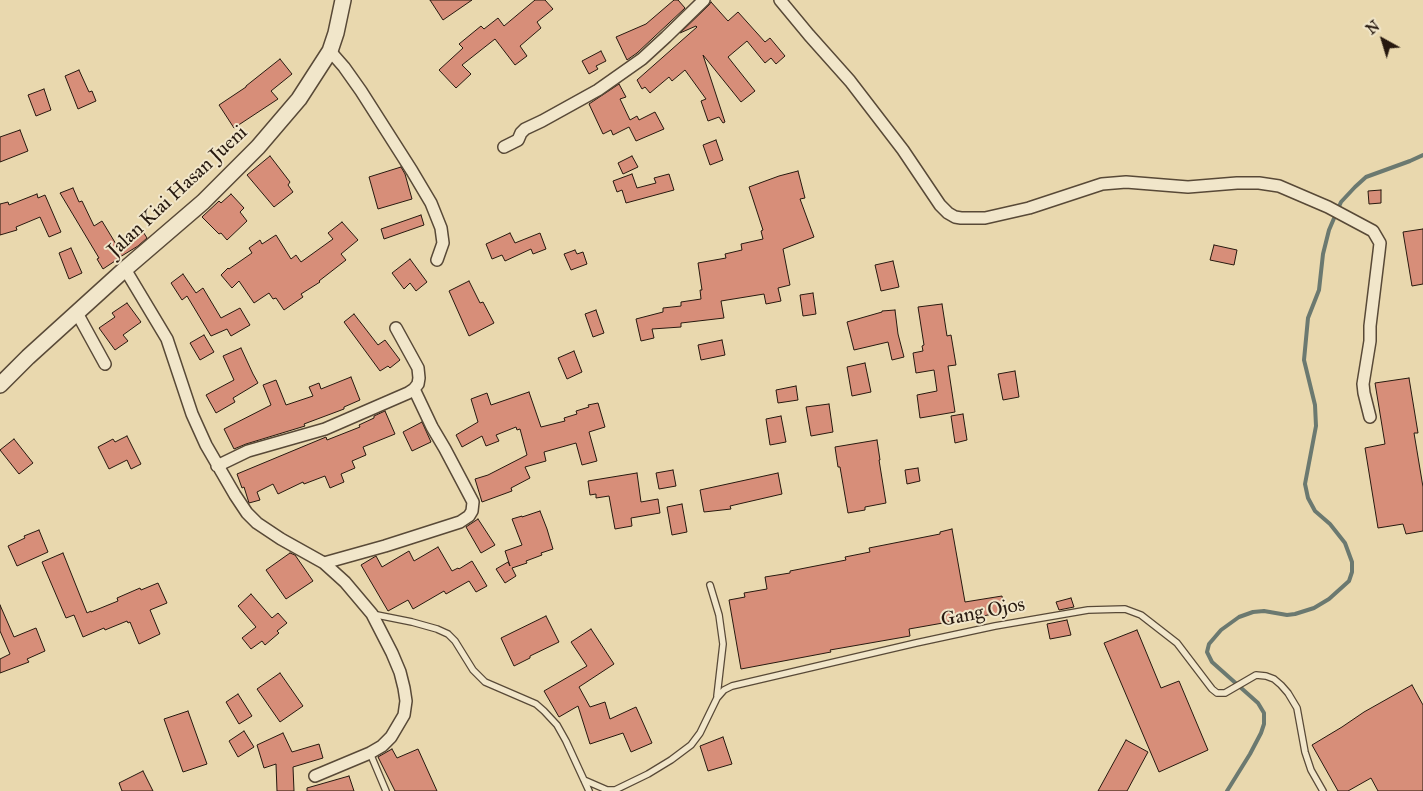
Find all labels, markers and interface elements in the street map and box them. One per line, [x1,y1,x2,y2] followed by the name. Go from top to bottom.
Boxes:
[1358,15,1408,65] north arrow
[1363,18,1383,38] text: N
[103,121,253,263] street label: Jalan Kiai Hasan Jueni
[939,593,1027,633] street label: Gang Ojos

